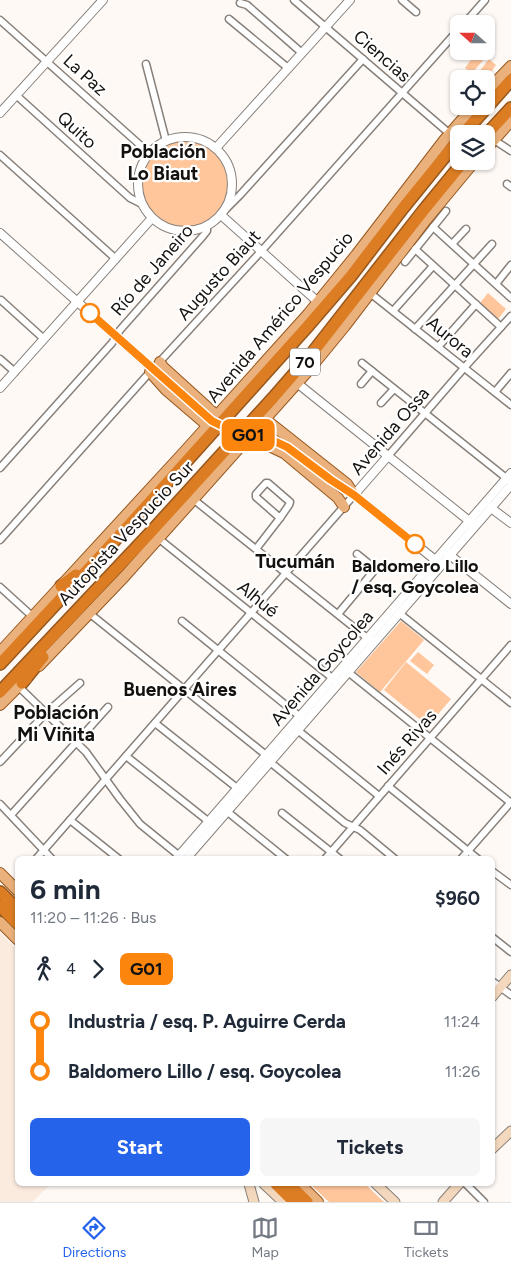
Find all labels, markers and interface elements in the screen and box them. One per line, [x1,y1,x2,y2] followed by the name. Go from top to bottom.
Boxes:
[450,15,495,60] north arrow
[450,15,495,170] map controls
[349,25,415,87] street label: Ciencias
[59,50,112,100] street label: La Paz
[450,70,495,115] button: locate
[53,107,101,153] street label: Quito
[450,125,495,170] button: layers
[120,140,206,185] district label: Población Lo Biaut
[106,220,198,320] street label: Río de Janeiro
[173,225,265,325] street label: Augusto Biaut
[202,227,358,407] street label: Avenida Américo Vespucio
[80,303,100,323] unlabelled marker
[422,311,478,363] street label: Aurora
[290,348,320,376] road number: 70
[346,383,434,479] street label: Avenida Ossa
[219,419,277,451] line badge: G01
[232,424,264,446] text: G01
[53,456,199,610] street label: Autopista Vespucio Sur
[405,534,425,554] marker: Baldomero Lillo / esq. Goycolea
[255,550,335,573] district label: Tucumán
[351,555,479,598] place label: Baldomero Lillo / esq. Goycolea
[233,576,283,622] street label: Alhué
[266,606,378,730] street label: Avenida Goycolea
[123,678,237,701] district label: Buenos Aires
[13,701,99,746] district label: Población Mi Viñita
[373,705,441,779] street label: Inés Rivas
[30,872,101,906] text: 6 min
[435,887,480,910] text: $960
[30,908,157,927] text: 11:20 – 11:26 · Bus
[30,955,58,983] icon: walk
[84,955,112,983] icon: forward
[130,958,163,980] text: G01
[66,959,76,978] text: 4
[68,1010,346,1033] text: Industria / esq. P. Aguirre Cerda
[444,1012,480,1031] text: 11:24
[68,1060,341,1083] text: Baldomero Lillo / esq. Goycolea
[445,1062,480,1081] text: 11:26
[30,1118,250,1176] button: Start
[260,1118,480,1176] button: Tickets
[62,1214,126,1261] tab: Directions
[251,1214,279,1261] tab: Map
[404,1214,449,1261] tab: Tickets

